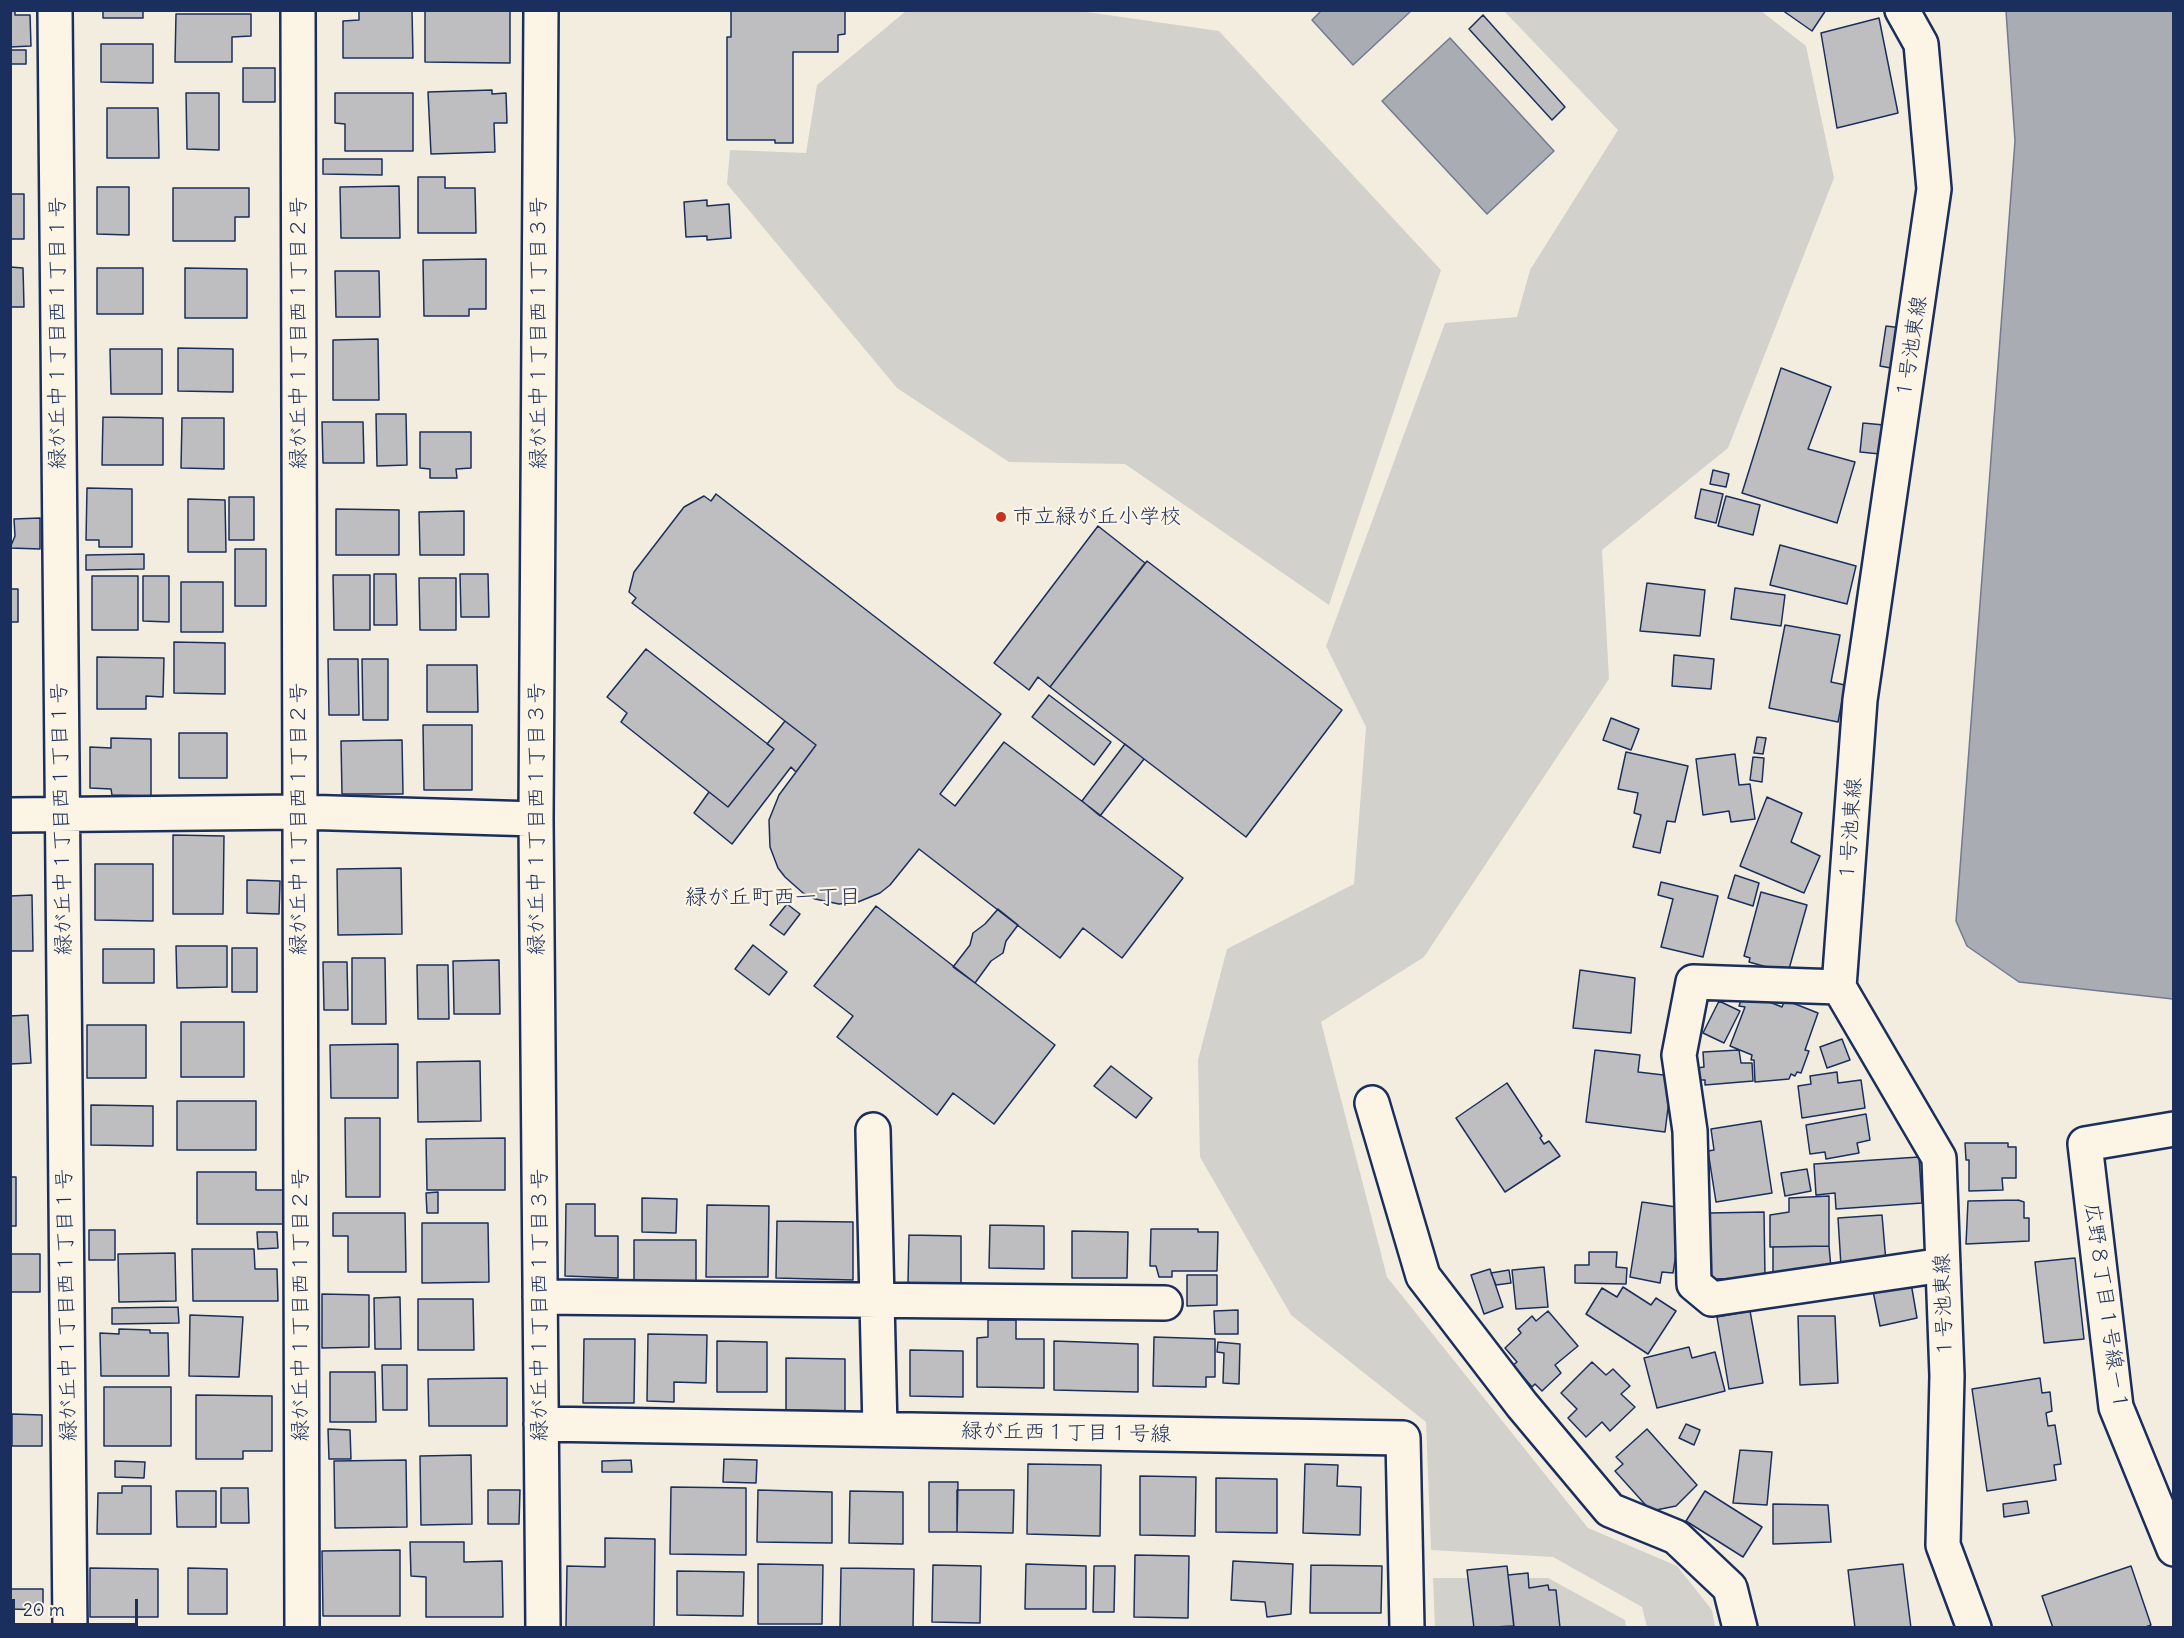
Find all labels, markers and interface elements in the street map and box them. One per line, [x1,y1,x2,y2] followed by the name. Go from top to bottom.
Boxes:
[45,197,71,469] street label: 緑が丘中１丁目西１丁目１号
[286,197,312,469] street label: 緑が丘中１丁目西１丁目２号
[526,197,552,469] street label: 緑が丘中１丁目西１丁目３号
[1891,294,1933,402] street label: １号池東線
[1013,504,1181,530] place label: 市立緑が丘小学校
[994,510,1008,524] marker: 市立緑が丘小学校
[47,682,77,956] street label: 緑が丘中１丁目西１丁目１号
[286,683,312,955] street label: 緑が丘中１丁目西１丁目２号
[524,683,550,955] street label: 緑が丘中１丁目西１丁目３号
[1835,777,1867,883] street label: １号池東線
[685,885,861,911] district label: 緑が丘町西一丁目
[52,1168,82,1442] street label: 緑が丘中１丁目西１丁目１号
[288,1169,314,1441] street label: 緑が丘中１丁目西１丁目２号
[527,1169,553,1441] street label: 緑が丘中１丁目西１丁目３号
[2079,1201,2133,1413] street label: 広野８丁目１号線ー１
[1930,1253,1958,1359] street label: １号池東線
[961,1419,1171,1447] street label: 緑が丘西１丁目１号線
[15,1587,141,1625] scale bar
[23,1598,65,1621] text: 20 m

